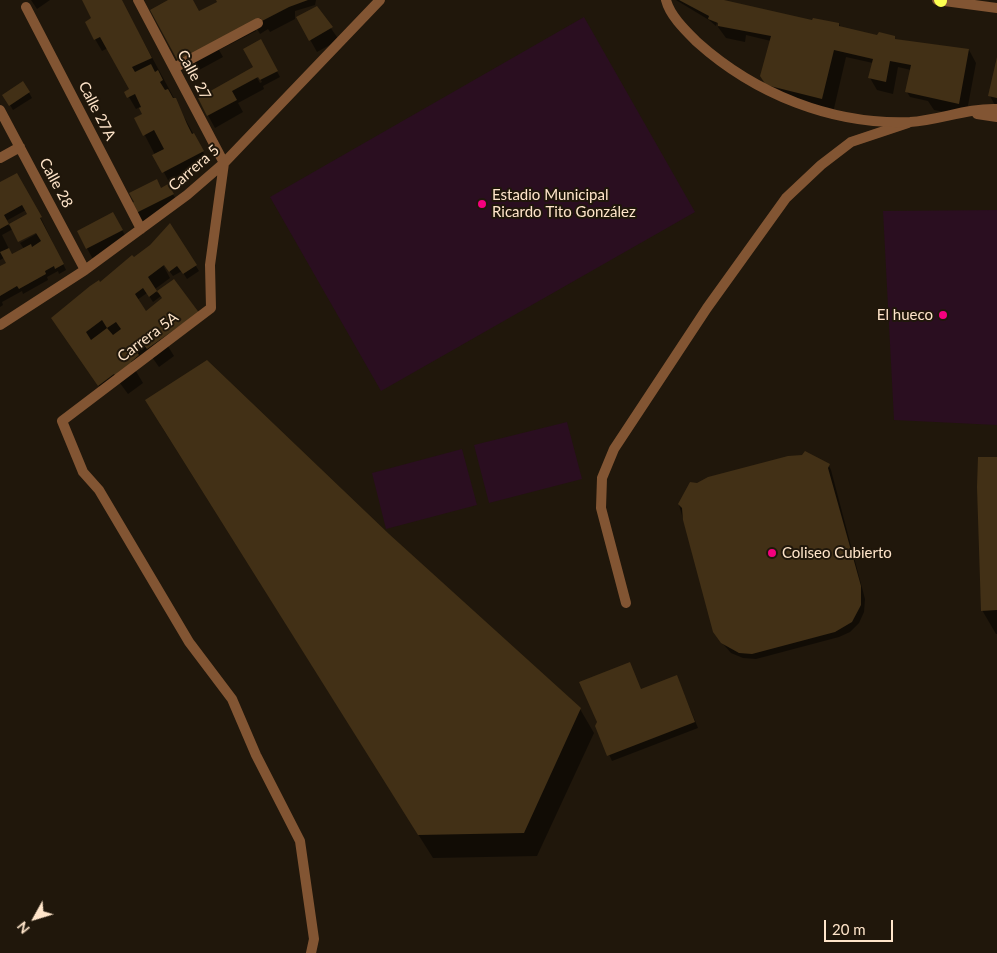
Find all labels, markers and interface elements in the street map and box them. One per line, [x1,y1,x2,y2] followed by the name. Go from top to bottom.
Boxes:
[173,47,215,103] street label: Calle 27
[74,78,120,144] street label: Calle 27A
[165,141,223,195] street label: Carrera 5
[35,155,77,211] street label: Calle 28
[492,186,636,221] place label: Estadio Municipal Ricardo Tito González
[476,198,488,210] marker: Estadio Municipal Ricardo Tito González
[877,306,933,324] place label: El hueco
[114,308,182,366] street label: Carrera 5A
[937,309,949,321] marker: El hueco
[782,544,892,562] place label: Coliseo Cubierto
[766,547,778,559] marker: Coliseo Cubierto
[10,893,60,943] north arrow
[827,910,896,942] scale bar
[13,918,33,937] text: N
[832,920,866,938] text: 20 m

